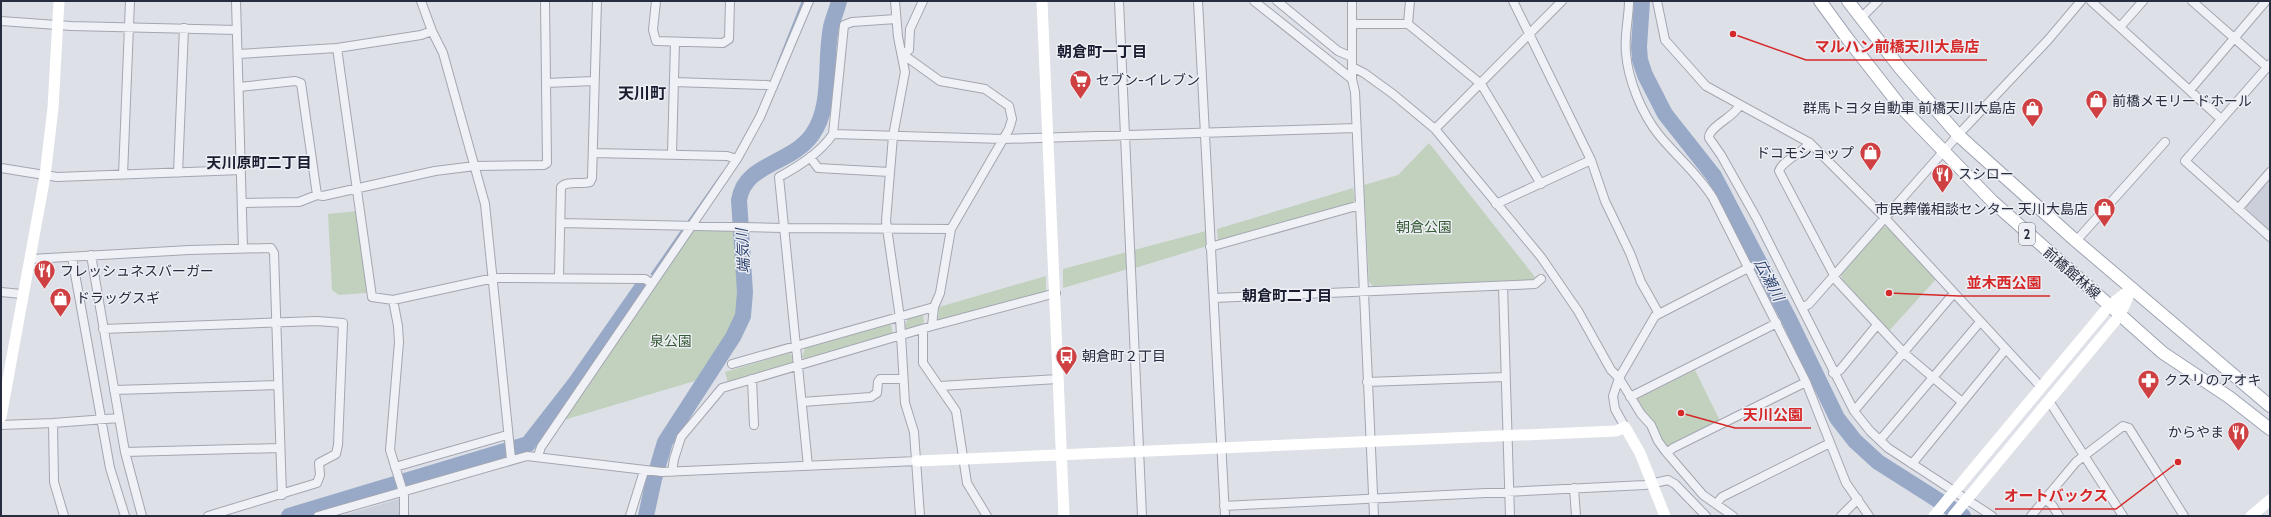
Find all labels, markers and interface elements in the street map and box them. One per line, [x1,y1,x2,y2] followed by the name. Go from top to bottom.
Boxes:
[1806,33,1987,60] callout: マルハン前橋天川大島店
[1814,38,1980,56] text: マルハン前橋天川大島店
[1057,43,1147,61] district label: 朝倉町一丁目
[1068,67,1094,100] supermarket icon: セブン-イレブン
[1096,71,1200,89] place label: セブン-イレブン
[618,84,666,103] district label: 天川町
[2084,88,2110,121] shop icon: 前橋メモリードホール
[2112,92,2252,110] place label: 前橋メモリードホール
[2019,95,2045,128] shop icon: 群馬トヨタ自動車 前橋天川大島店
[1803,99,2016,117] place label: 群馬トヨタ自動車 前橋天川大島店
[1857,140,1883,173] shop icon: ドコモショップ
[1756,144,1854,162] place label: ドコモショップ
[206,154,312,172] district label: 天川原町二丁目
[1929,161,1955,194] restaurant icon: スシロー
[1958,165,2014,183] place label: スシロー
[2091,196,2117,229] shop icon: 市民葬儀相談センター 天川大島店
[1875,200,2088,218] place label: 市民葬儀相談センター 天川大島店
[1396,218,1452,236] park label: 朝倉公園
[2019,223,2035,245] road number: 2
[733,226,753,274] water label: 端気川
[2040,243,2104,303] street label: 前橋館林線
[1750,256,1788,306] water label: 広瀬川
[32,258,58,291] restaurant icon: フレッシュネスバーガー
[60,262,214,280] place label: フレッシュネスバーガー
[1959,269,2050,296] callout: 並木西公園
[1966,274,2042,292] text: 並木西公園
[48,285,74,318] shop icon: ドラッグスギ
[1242,287,1332,305] district label: 朝倉町二丁目
[76,289,160,307] place label: ドラッグスギ
[650,332,692,350] park label: 泉公園
[1053,343,1079,376] bus stop icon: 朝倉町２丁目
[1082,347,1166,365] place label: 朝倉町２丁目
[2136,367,2162,400] pharmacy icon: クスリのアオキ
[2164,371,2262,389] place label: クスリのアオキ
[1735,401,1811,428] callout: 天川公園
[1743,406,1803,424] text: 天川公園
[2226,419,2252,452] restaurant icon: からやま
[2168,423,2224,441] place label: からやま
[1995,482,2116,509] callout: オートバックス
[2004,487,2108,505] text: オートバックス

